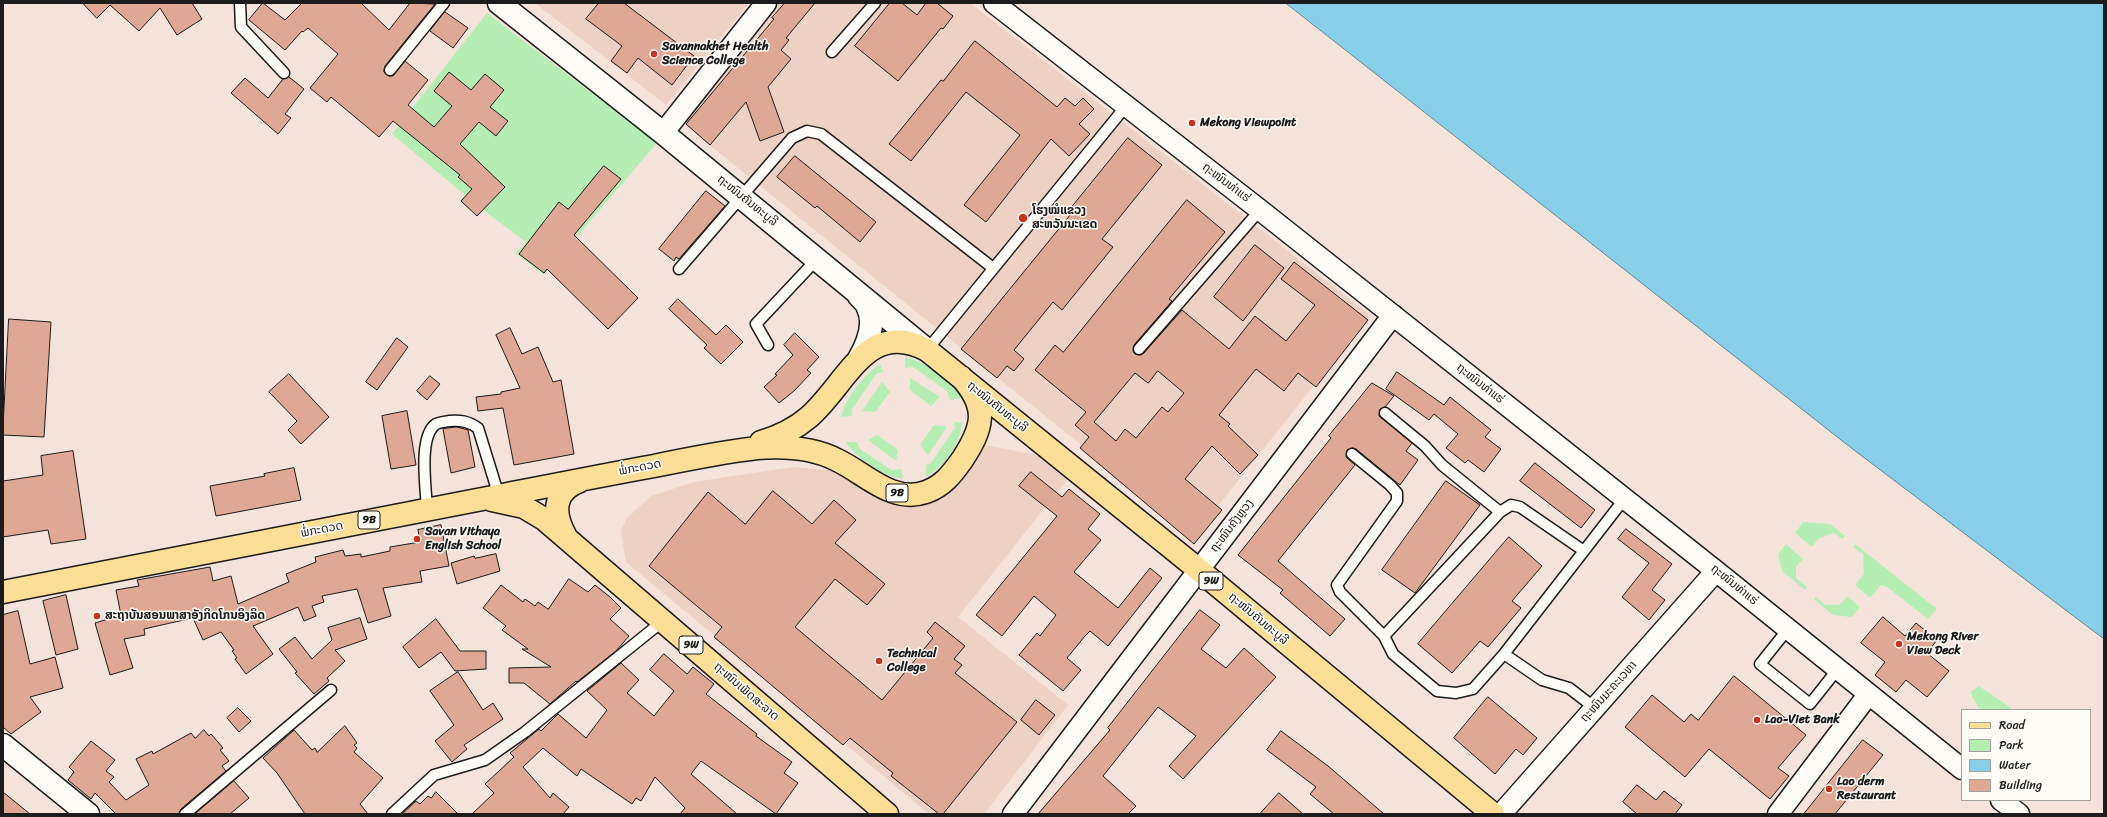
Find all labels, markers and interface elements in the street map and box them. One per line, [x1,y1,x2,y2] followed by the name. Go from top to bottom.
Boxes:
[662,40,769,68] place label: Savannakhet Health Science College
[649,49,659,59] marker: Savannakhet Health Science College
[1200,116,1296,130] place label: Mekong Viewpoint
[1187,118,1197,128] marker: Mekong Viewpoint
[1199,160,1253,206] street label: ຖະໜົນທ່າແຮ່
[714,172,780,230] street label: ຖະໜົນຄັນທະບູລີ
[1032,204,1097,232] place label: ໂຮງໝໍແຂວງ ສະຫວັນນະເຂດ
[1017,212,1029,224] marker: ໂຮງໝໍແຂວງ ສະຫວັນນະເຂດ
[1453,361,1507,407] street label: ຖະໜົນທ່າແຮ່
[964,378,1030,436] street label: ຖະໜົນຄັນທະບູລີ
[618,457,662,479] street label: ພໍ່ກະດວດ
[886,484,908,502] road number: 9B
[1207,497,1257,555] street label: ຖະໜົນຄັງຫຼວງ
[358,511,380,529] road number: 9B
[300,519,344,541] street label: ພໍ່ກະດວດ
[425,525,501,553] place label: Savan Vithaya English School
[412,534,422,544] marker: Savan Vithaya English School
[1707,561,1761,609] street label: ຖະໜົນທ່າແຮ່
[1199,572,1223,590] road number: 9W
[1225,590,1291,648] street label: ຖະໜົນຄັນທະບູລີ
[105,609,265,623] place label: ສະຖາບັນສອນພາສາອັງກິດໂກນອິງລິດ
[92,611,102,621] marker: ສະຖາບັນສອນພາສາອັງກິດໂກນອິງລິດ
[1907,630,1978,658] place label: Mekong River View Deck
[679,636,703,654] road number: 9W
[1894,639,1904,649] marker: Mekong River View Deck
[887,647,936,675] place label: Technical College
[874,656,884,666] marker: Technical College
[1578,658,1640,726] street label: ຖະໜົນມະຄະເວຫາ
[710,660,782,724] street label: ຖະໜົນເພັດສະລາດ
[1961,709,2091,801] legend
[1765,713,1840,727] place label: Lao-Viet Bank
[1999,714,2025,736] text: Road
[1752,715,1762,725] marker: Lao-Viet Bank
[1999,734,2024,756] text: Park
[1999,754,2031,776] text: Water
[1999,774,2042,796] text: Building
[1837,775,1896,803] place label: Lao derm Restaurant
[1824,784,1834,794] marker: Lao derm Restaurant

